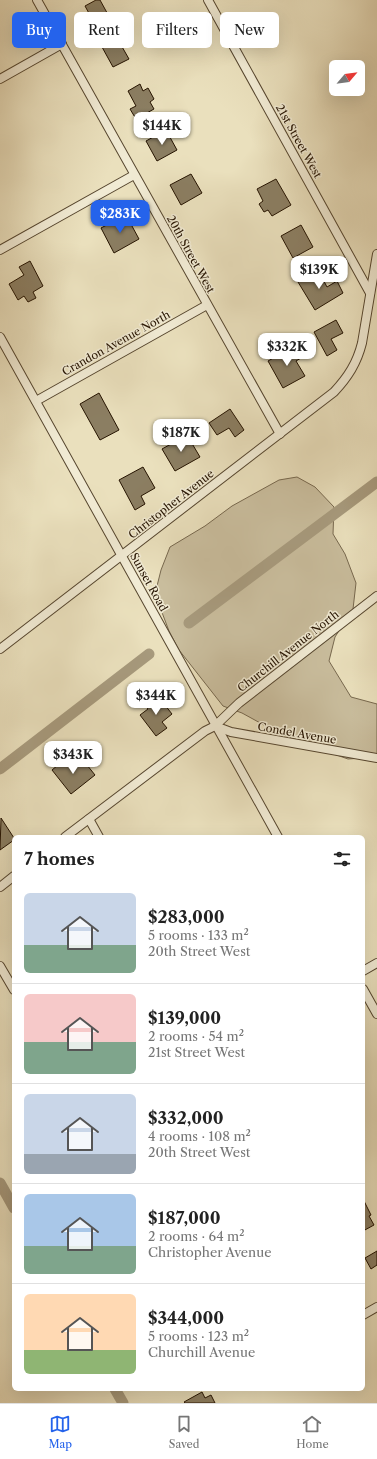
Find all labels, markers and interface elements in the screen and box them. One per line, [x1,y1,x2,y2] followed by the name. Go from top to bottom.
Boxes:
[12,12,66,48] chip: Buy
[74,12,134,48] chip: Rent
[142,12,212,48] chip: Filters
[220,12,279,48] chip: New
[329,60,365,96] north arrow
[329,60,365,96] map controls
[273,102,325,180] street label: 21st Street West
[134,112,190,146] pin: $144K
[143,117,181,133] text: $144K
[92,200,148,234] pin: $283K
[100,205,140,221] text: $283K
[164,213,218,295] street label: 20th Street West
[291,256,347,290] pin: $139K
[300,261,338,277] text: $139K
[59,307,173,379] street label: Crandon Avenue North
[259,333,315,367] pin: $332K
[267,338,307,354] text: $332K
[153,419,209,453] pin: $187K
[162,424,200,440] text: $187K
[125,466,217,542] street label: Christopher Avenue
[127,550,171,614] street label: Sunset Road
[235,607,342,695] street label: Churchill Avenue North
[128,682,184,716] pin: $344K
[136,687,176,703] text: $344K
[256,719,338,747] street label: Condel Avenue
[45,741,101,775] pin: $343K
[53,746,93,762] text: $343K
[331,848,353,870] icon: filters
[24,849,95,869] text: 7 homes
[148,907,225,927] text: $283,000
[56,909,104,957] icon: home
[148,927,249,943] text: 5 rooms · 133 m²
[148,943,250,959] text: 20th Street West
[148,1008,221,1028] text: $139,000
[56,1010,104,1058] icon: home
[148,1028,244,1044] text: 2 rooms · 54 m²
[148,1044,245,1060] text: 21st Street West
[148,1108,224,1128] text: $332,000
[56,1110,104,1158] icon: home
[148,1128,251,1144] text: 4 rooms · 108 m²
[148,1144,250,1160] text: 20th Street West
[148,1208,221,1228] text: $187,000
[56,1210,104,1258] icon: home
[148,1228,245,1244] text: 2 rooms · 64 m²
[148,1244,272,1260] text: Christopher Avenue
[148,1308,224,1328] text: $344,000
[56,1310,104,1358] icon: home
[148,1328,249,1344] text: 5 rooms · 123 m²
[148,1344,255,1360] text: Churchill Avenue
[48,1413,72,1451] tab: Map
[169,1413,199,1451] tab: Saved
[296,1413,329,1451] tab: Home

